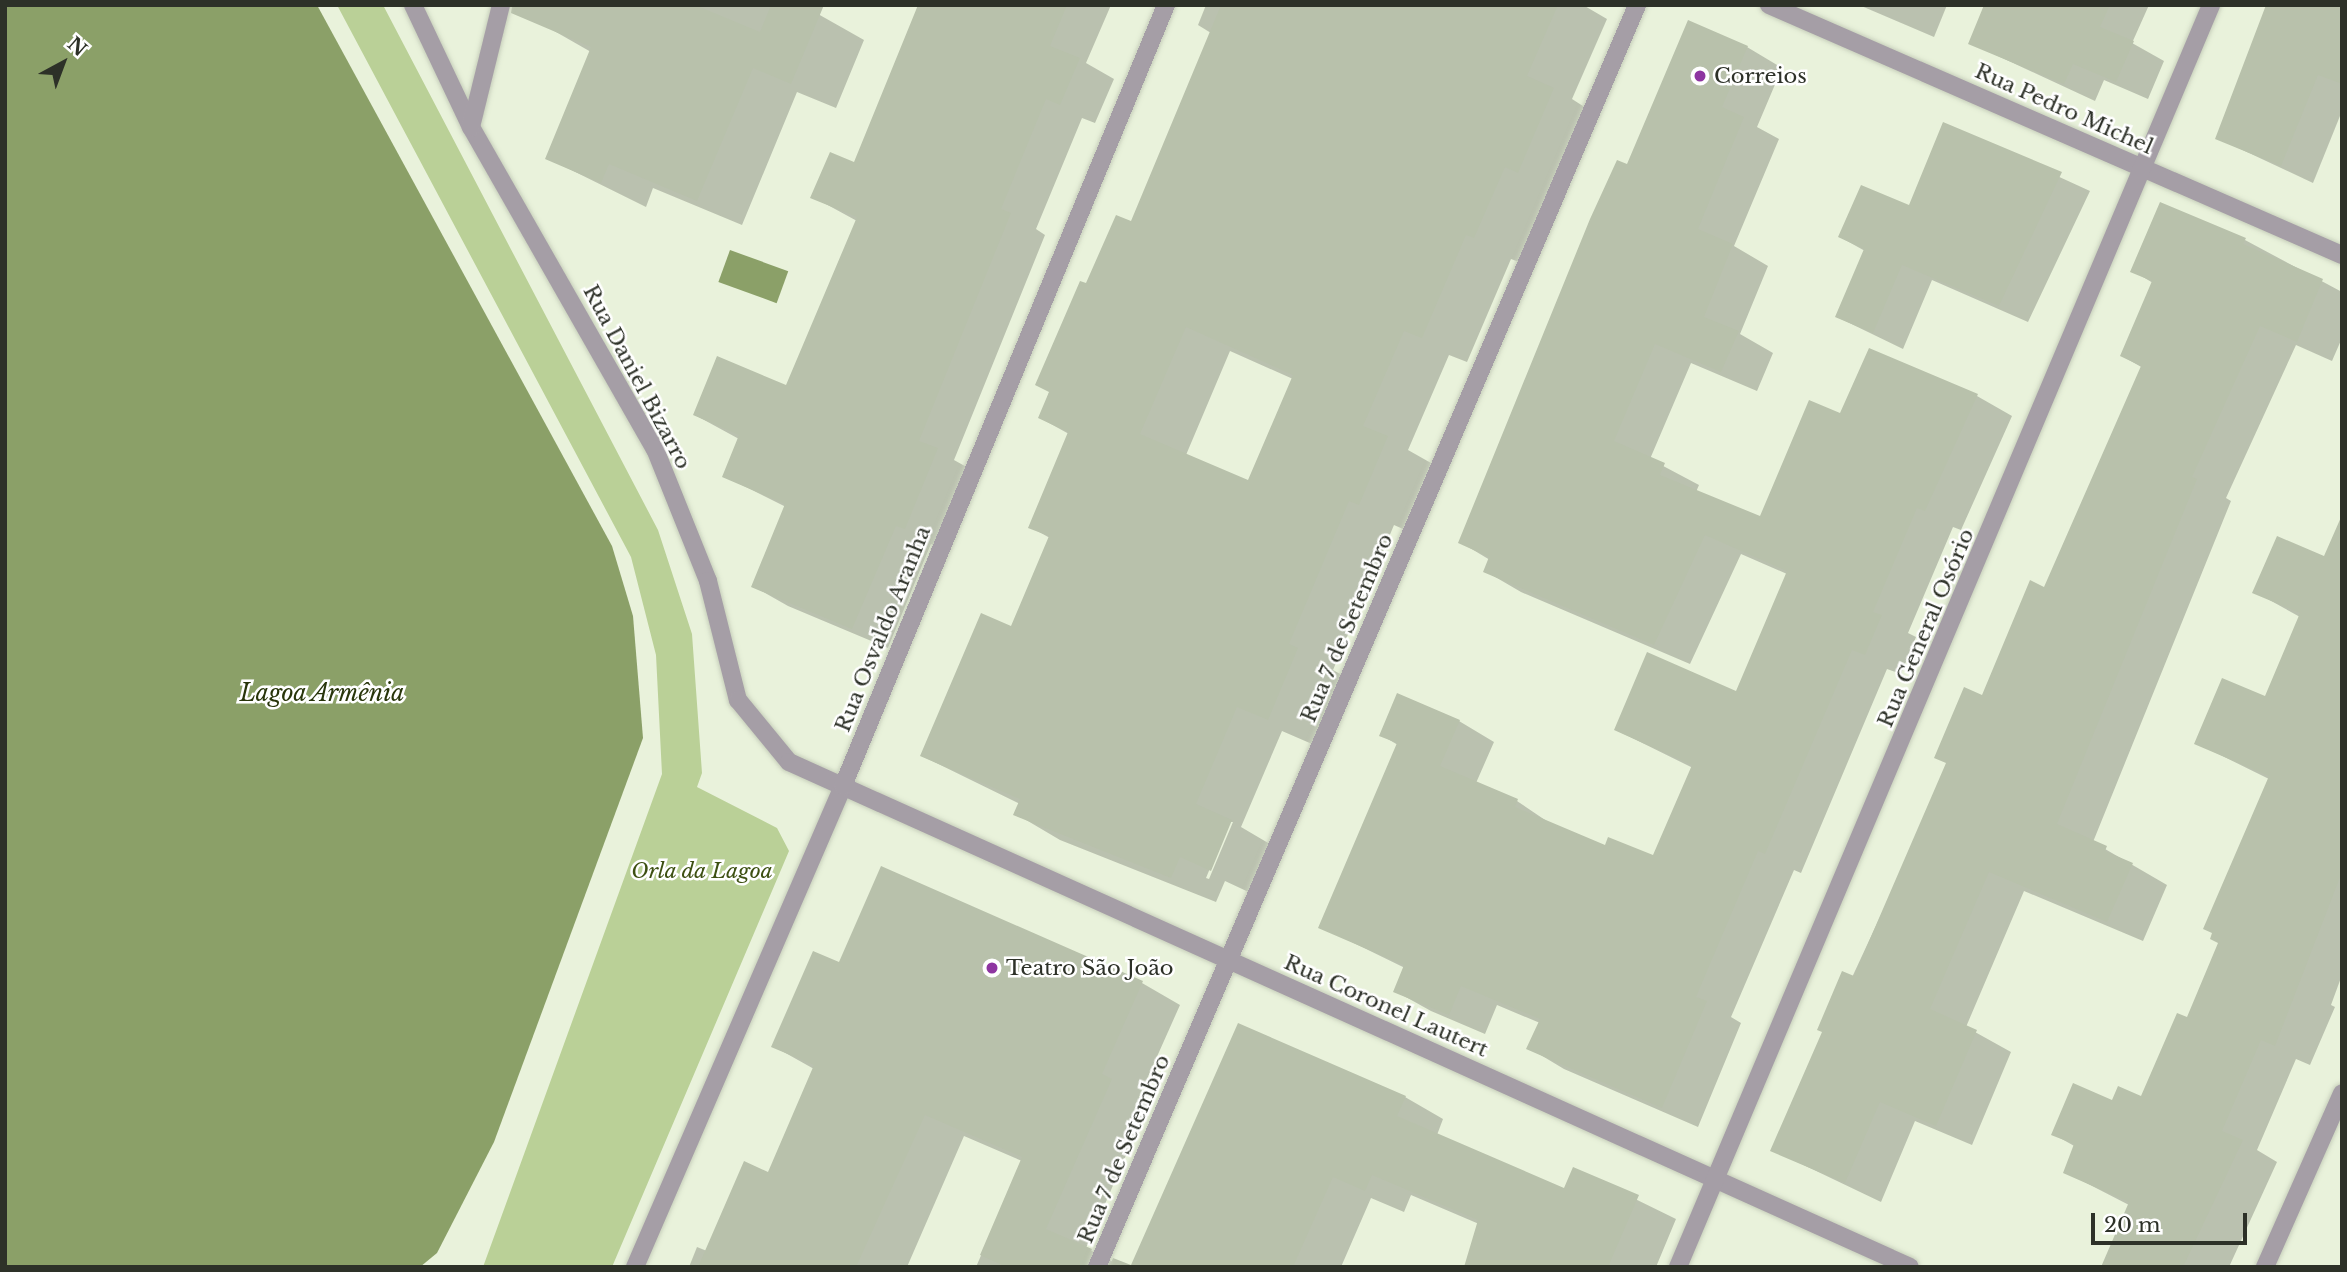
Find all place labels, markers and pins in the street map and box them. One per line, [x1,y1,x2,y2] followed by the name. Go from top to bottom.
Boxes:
[1714,63,1807,89] place label: Correios
[1692,68,1708,84] marker: Correios
[1006,955,1174,981] place label: Teatro São João
[984,960,1000,976] marker: Teatro São João

